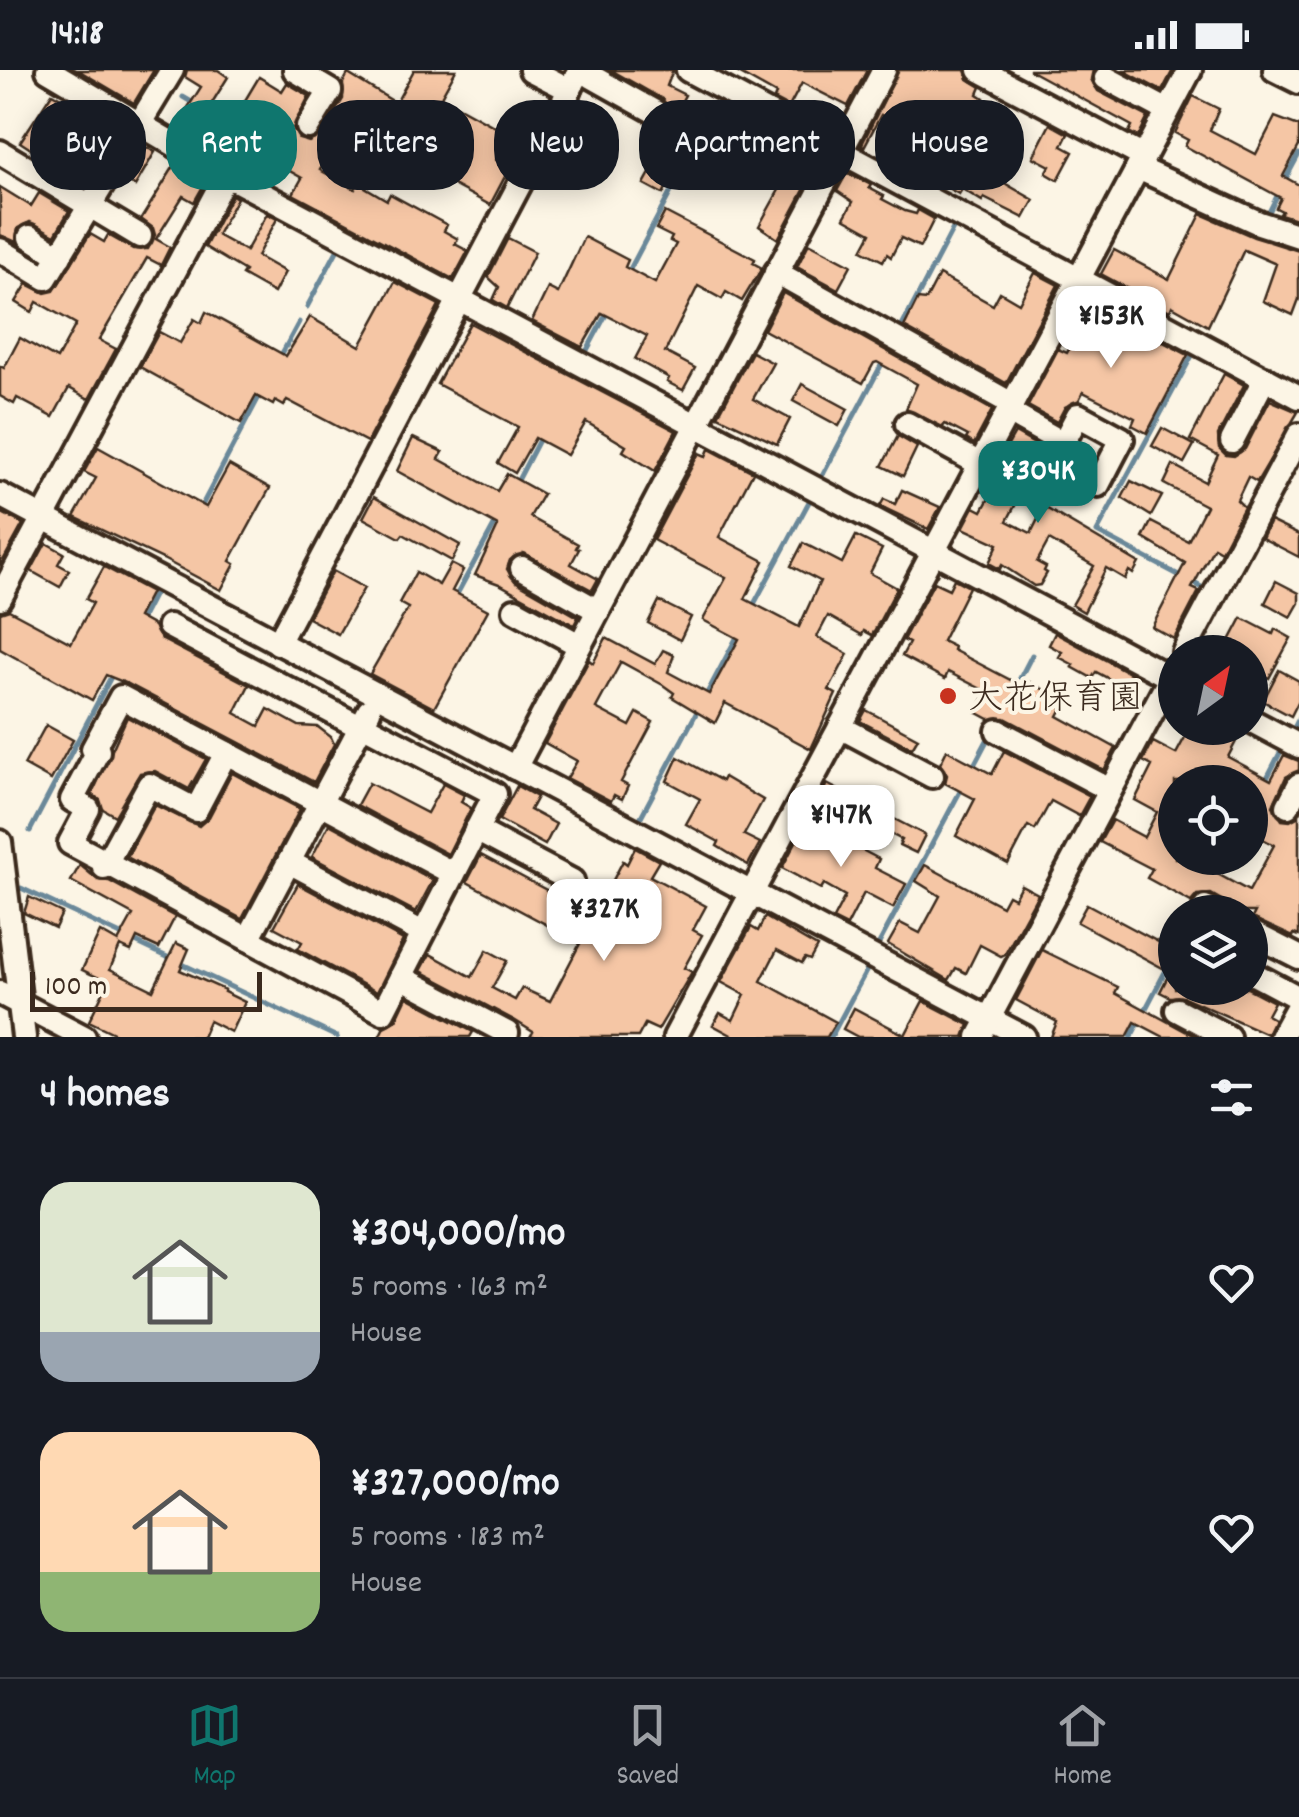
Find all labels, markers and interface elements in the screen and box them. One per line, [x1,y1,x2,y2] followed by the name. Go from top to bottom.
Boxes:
[50,8,104,63] text: 14:18
[30,100,146,190] chip: Buy
[166,100,297,190] chip: Rent
[317,100,474,190] chip: Filters
[494,100,619,190] chip: New
[639,100,855,190] chip: Apartment
[875,100,1024,190] chip: House
[1041,286,1181,371] pin: ¥153K
[1078,295,1144,341] text: ¥153K
[968,441,1108,526] pin: ¥304K
[1000,450,1076,496] text: ¥304K
[1158,635,1268,745] north arrow
[1158,635,1268,1005] map controls
[968,676,1143,726] place label: 大花保育園
[937,685,959,707] marker: 大花保育園
[1158,765,1268,875] button: locate
[771,785,911,870] pin: ¥147K
[810,794,872,840] text: ¥147K
[534,879,674,964] pin: ¥327K
[569,888,639,934] text: ¥327K
[1158,895,1268,1005] button: layers
[30,967,262,1011] scale bar
[45,969,107,1009] text: 100 m
[40,1067,170,1127] text: 4 homes
[1204,1070,1259,1125] icon: filters
[350,1206,565,1266] text: ¥304,000/mo
[120,1222,240,1342] icon: home
[1204,1255,1259,1310] icon: heart
[350,1266,548,1312] text: 5 rooms · 163 m²
[350,1312,422,1358] text: House
[350,1456,560,1516] text: ¥327,000/mo
[120,1472,240,1592] icon: home
[1204,1505,1259,1560] icon: heart
[350,1516,545,1562] text: 5 rooms · 183 m²
[350,1562,422,1608] text: House
[187,1698,242,1798] tab: Map
[617,1698,679,1798] tab: Saved
[1053,1698,1112,1798] tab: Home

